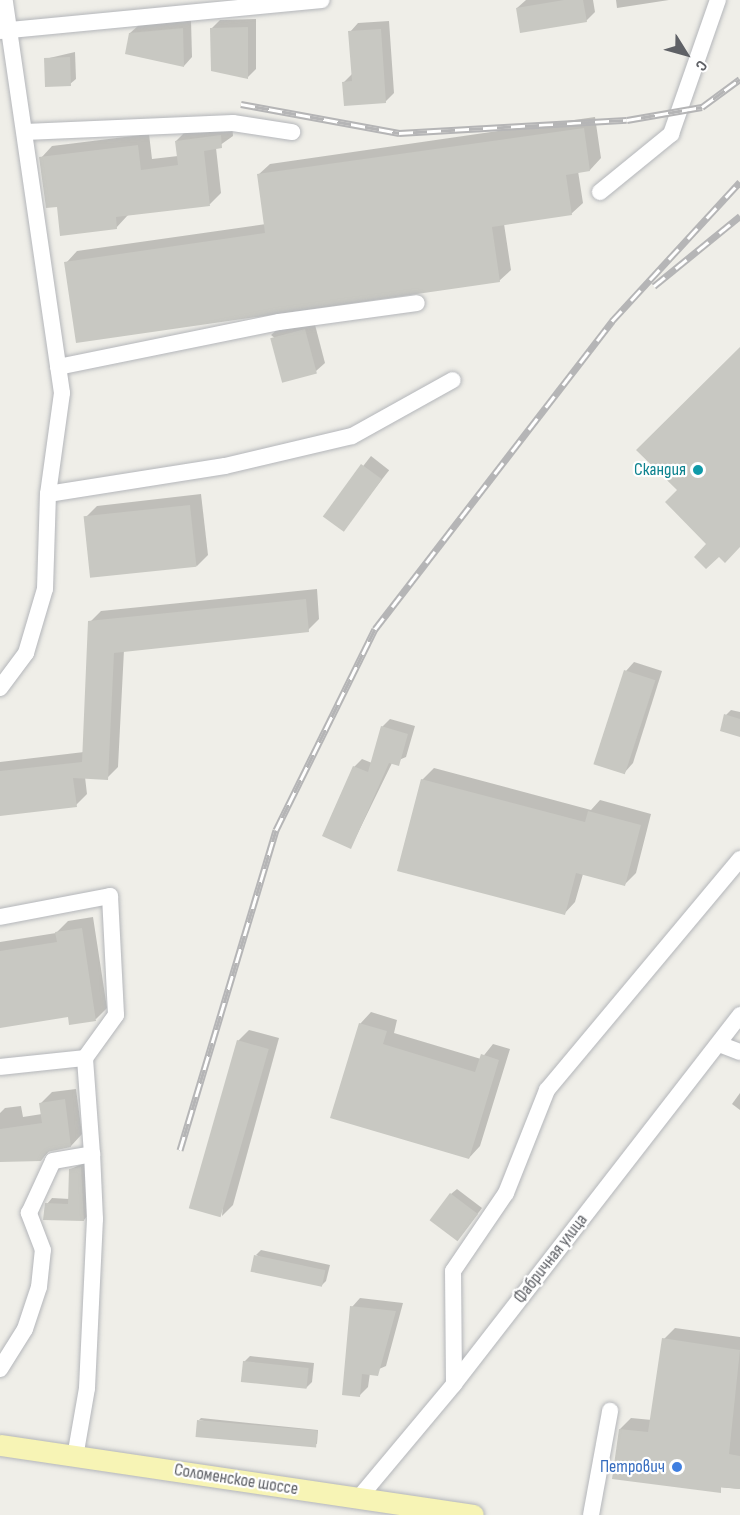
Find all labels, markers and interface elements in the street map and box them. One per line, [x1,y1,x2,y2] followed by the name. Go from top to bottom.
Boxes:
[656,24,716,84] north arrow
[691,56,711,74] text: С
[634,459,686,481] place label: Скандия
[691,463,705,477] marker: Скандия
[509,1210,593,1308] street label: Фабричная улица
[600,1456,665,1478] place label: Петрович
[173,1460,299,1500] street label: Соломенское шоссе
[670,1460,684,1474] marker: Петрович

